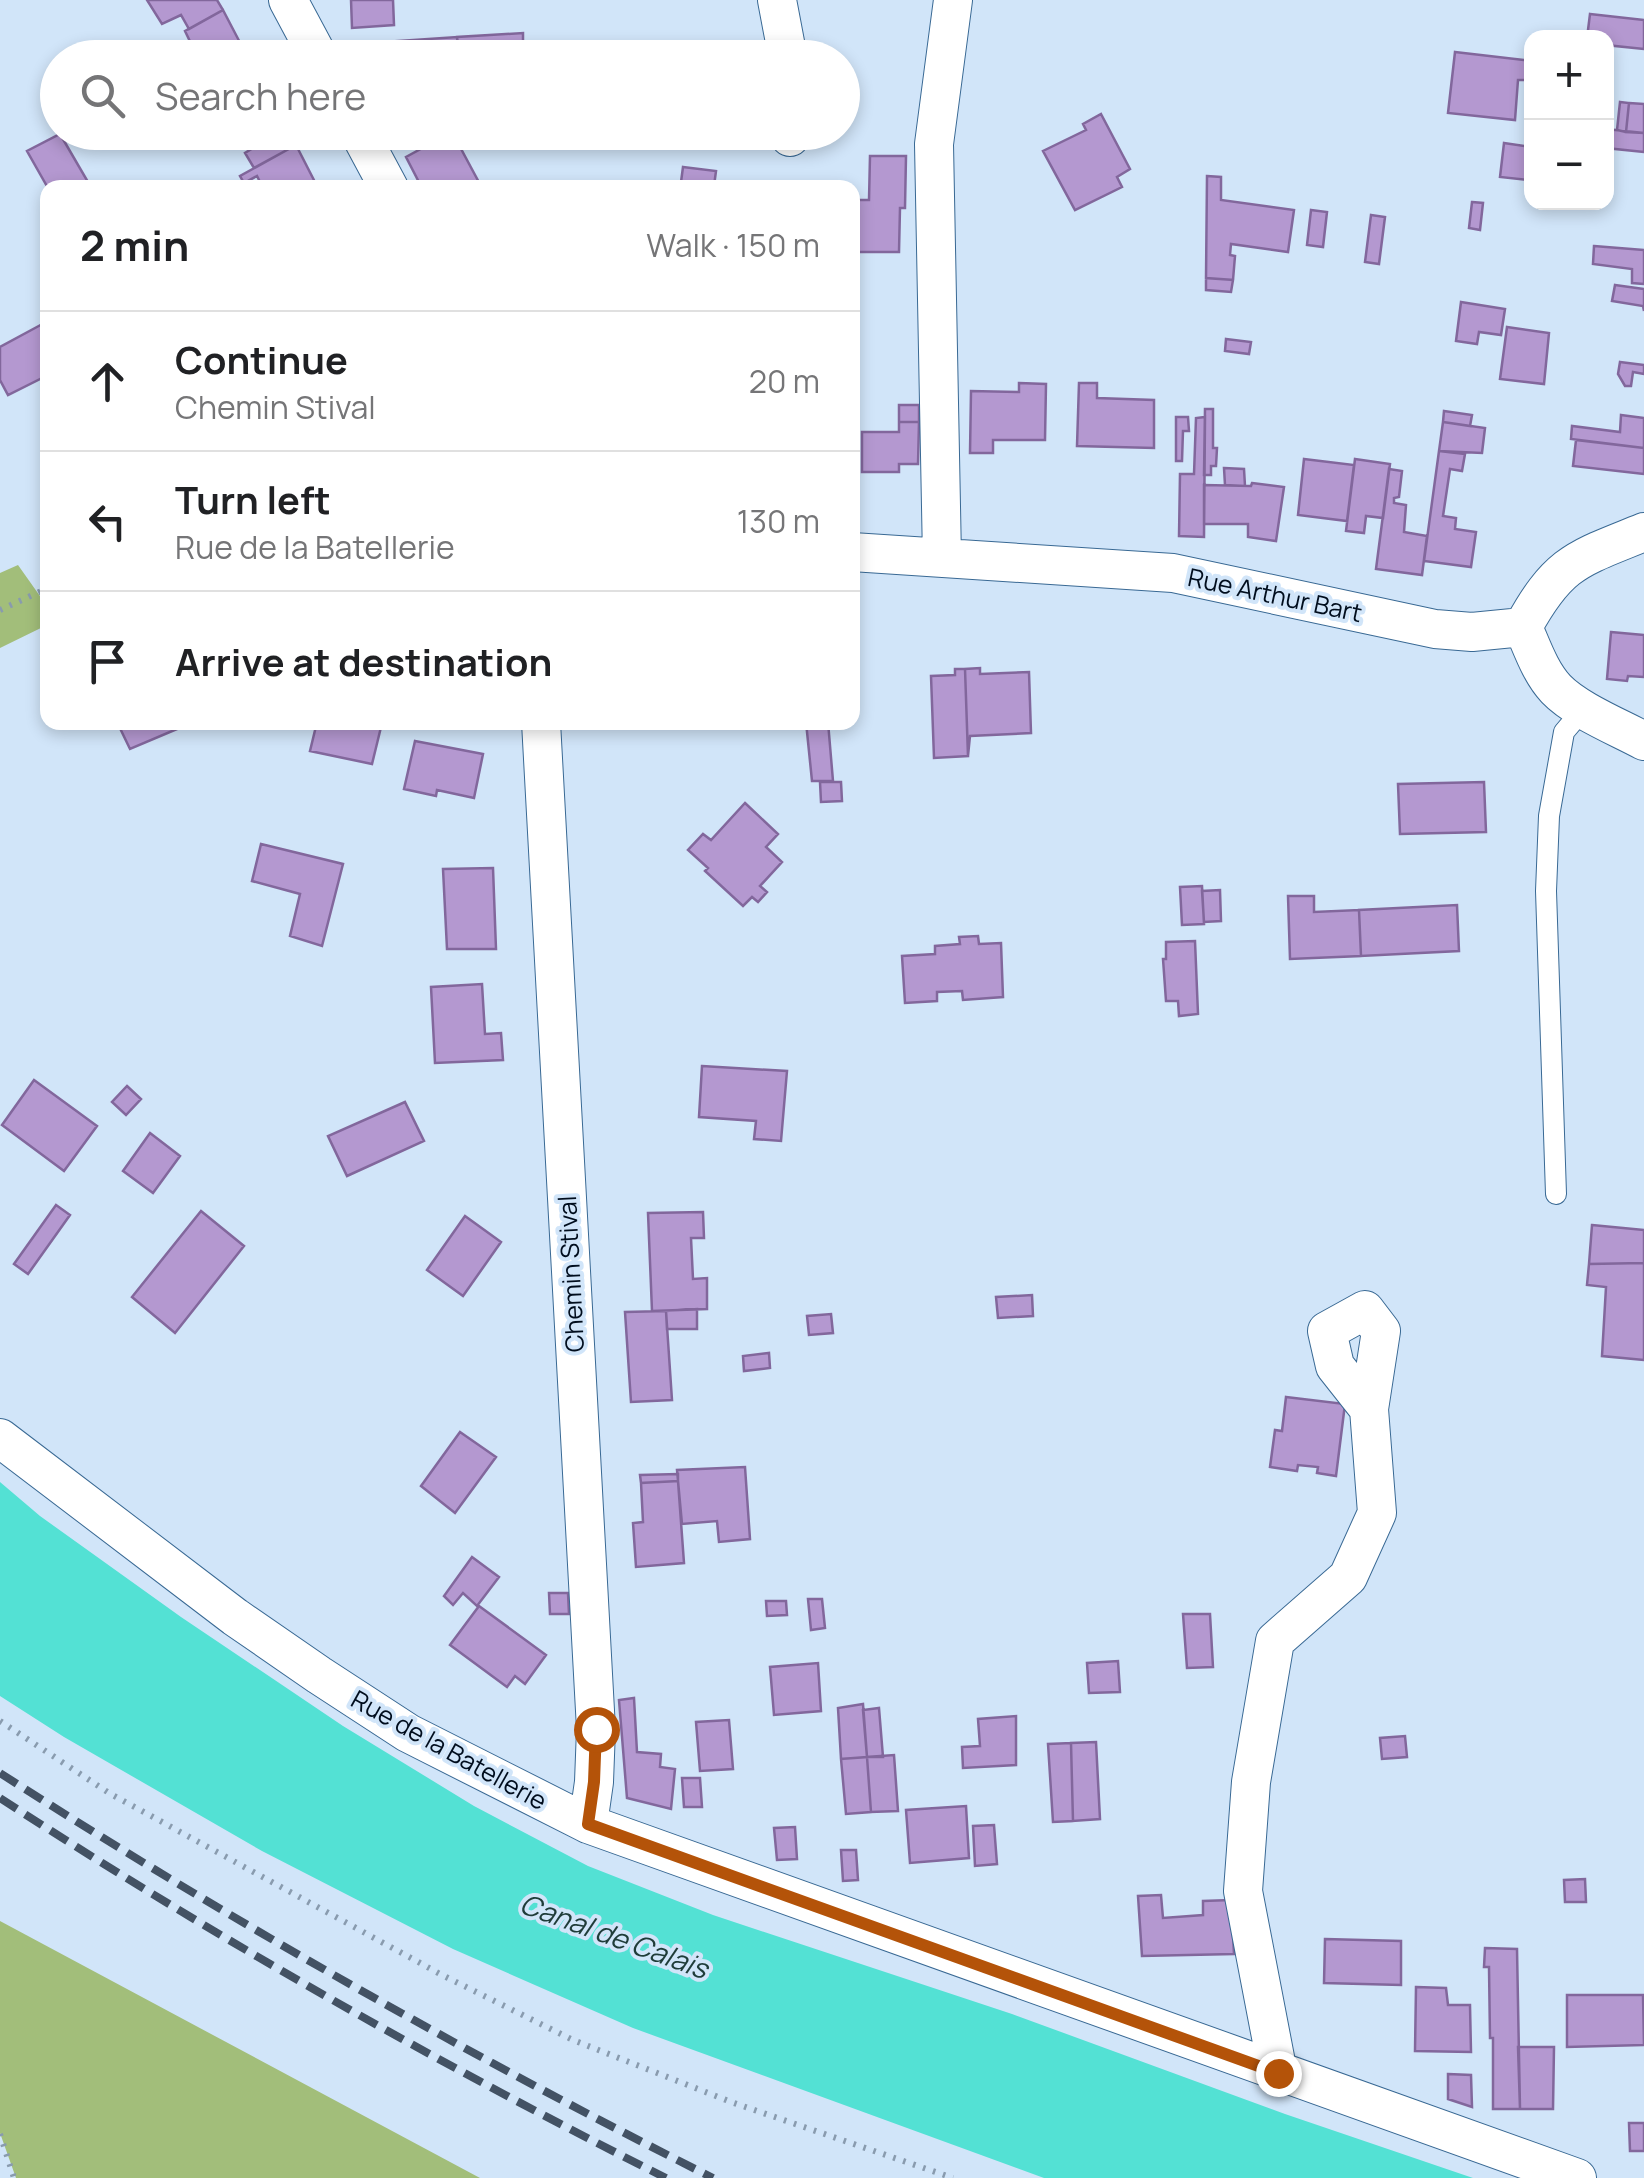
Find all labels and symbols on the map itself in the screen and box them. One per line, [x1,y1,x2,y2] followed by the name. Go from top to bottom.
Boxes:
[1185,559,1365,630] street label: Rue Arthur Bart
[549,1195,592,1353] street label: Chemin Stival
[345,1681,553,1818] street label: Rue de la Batellerie
[574,1707,620,1753] route start
[515,1883,716,1987] water label: Canal de Calais
[1256,2051,1302,2097] route end

